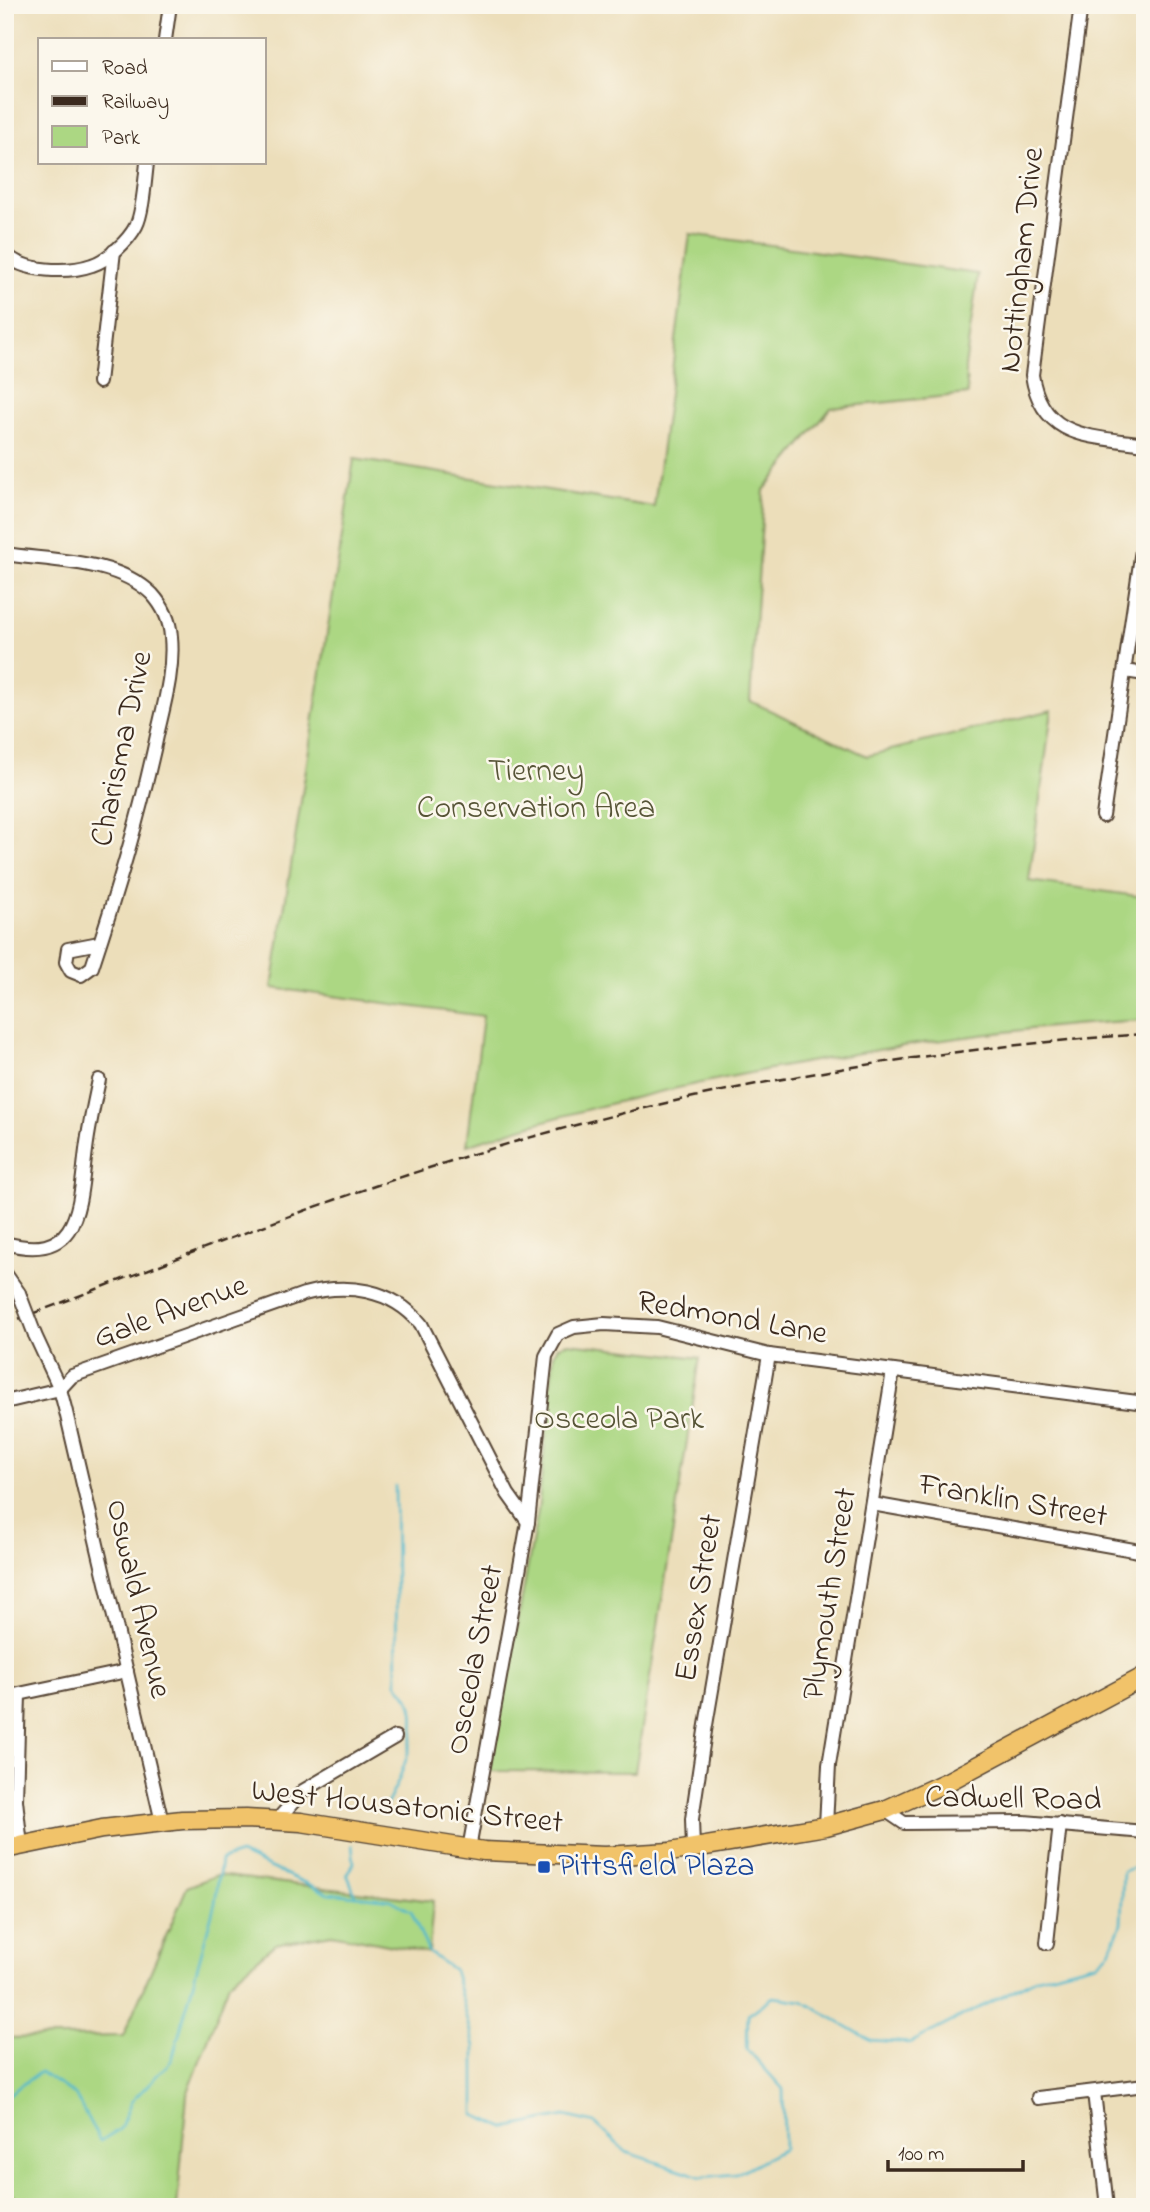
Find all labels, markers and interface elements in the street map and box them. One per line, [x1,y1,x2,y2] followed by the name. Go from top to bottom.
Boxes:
[38,38,266,164] legend
[102,54,148,84] text: Road
[102,88,169,120] text: Railway
[102,124,141,154] text: Park
[988,144,1058,375] street label: Nottingham Drive
[79,646,167,851] street label: Charisma Drive
[417,749,655,833] park label: Tierney Conservation Area
[87,1263,255,1363] street label: Gale Avenue
[633,1279,832,1359] street label: Redmond Lane
[534,1397,705,1444] park label: Osceola Park
[914,1462,1111,1542] street label: Franklin Street
[791,1484,871,1703] street label: Plymouth Street
[91,1495,183,1704] street label: Oswald Avenue
[664,1510,736,1685] street label: Essex Street
[435,1561,518,1759] street label: Osceola Street
[249,1768,565,1848] street label: West Housatonic Street
[924,1775,1102,1825] street label: Cadwell Road
[558,1844,754,1891] place label: Pittsfield Plaza
[536,1859,552,1875] marker: Pittsfield Plaza
[888,2128,1022,2172] scale bar
[898,2140,944,2170] text: 100 m

